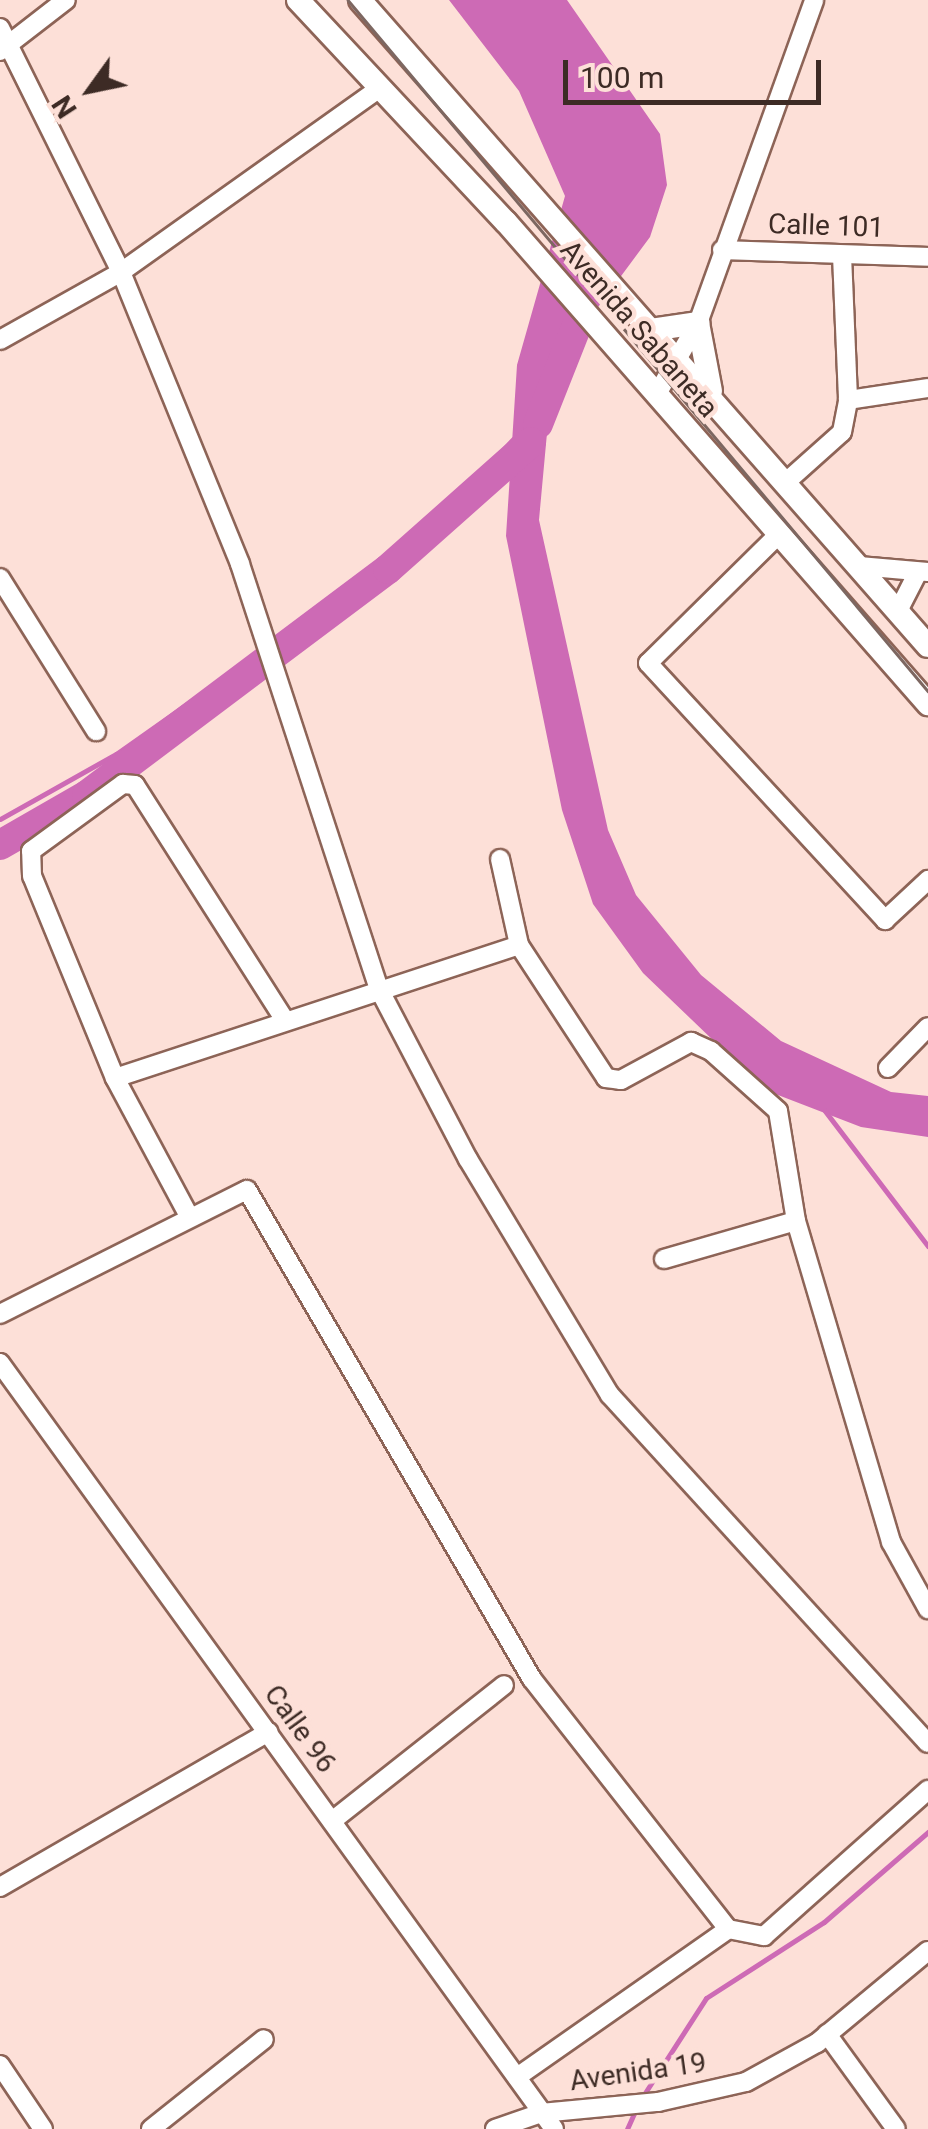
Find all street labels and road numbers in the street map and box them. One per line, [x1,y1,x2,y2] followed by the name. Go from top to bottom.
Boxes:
[767,207,885,245] street label: Calle 101
[553,234,725,424] street label: Avenida Sabaneta
[257,1679,343,1779] street label: Calle 96
[568,2046,708,2098] street label: Avenida 19

